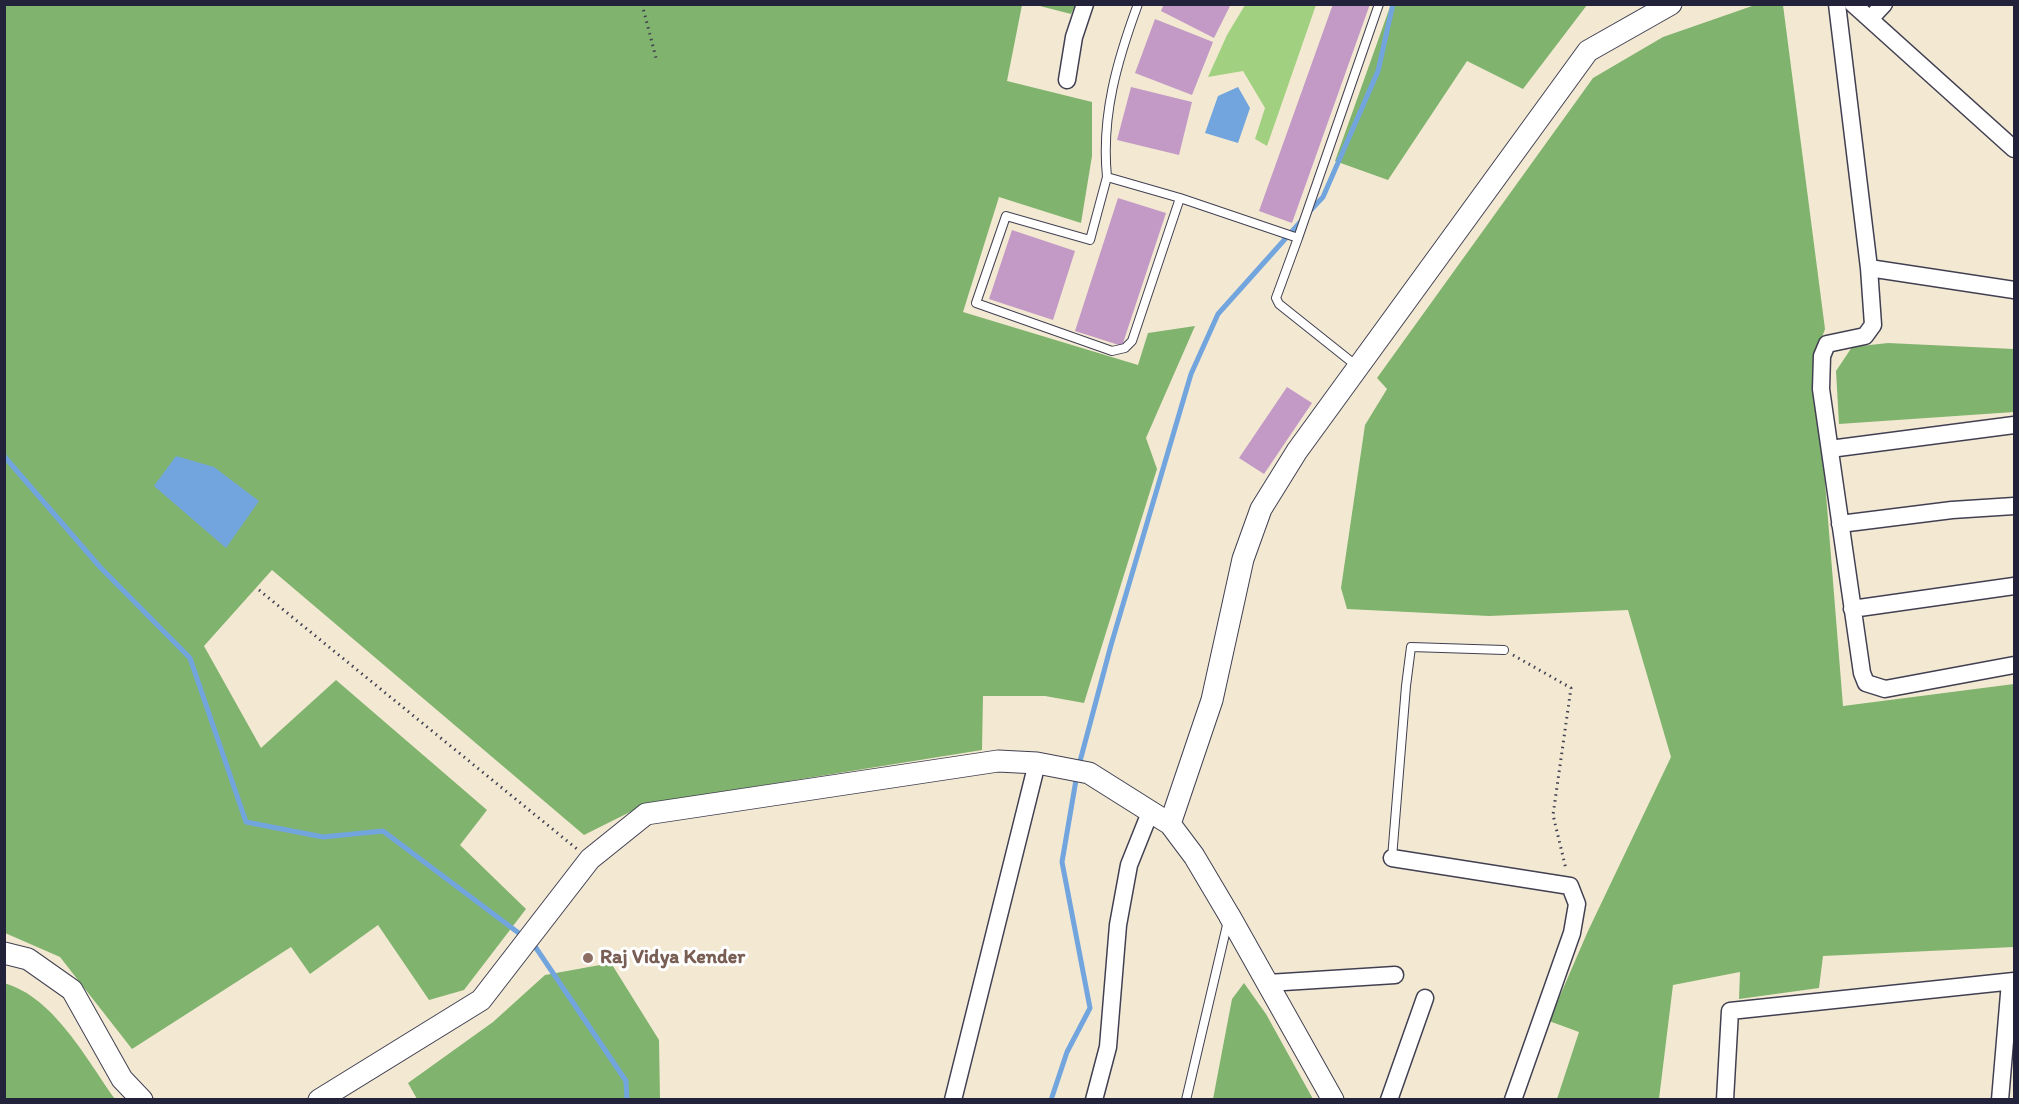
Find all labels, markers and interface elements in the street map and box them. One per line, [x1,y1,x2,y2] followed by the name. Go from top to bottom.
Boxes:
[600,946,745,970] place label: Raj Vidya Kender
[581,951,595,965] marker: Raj Vidya Kender

